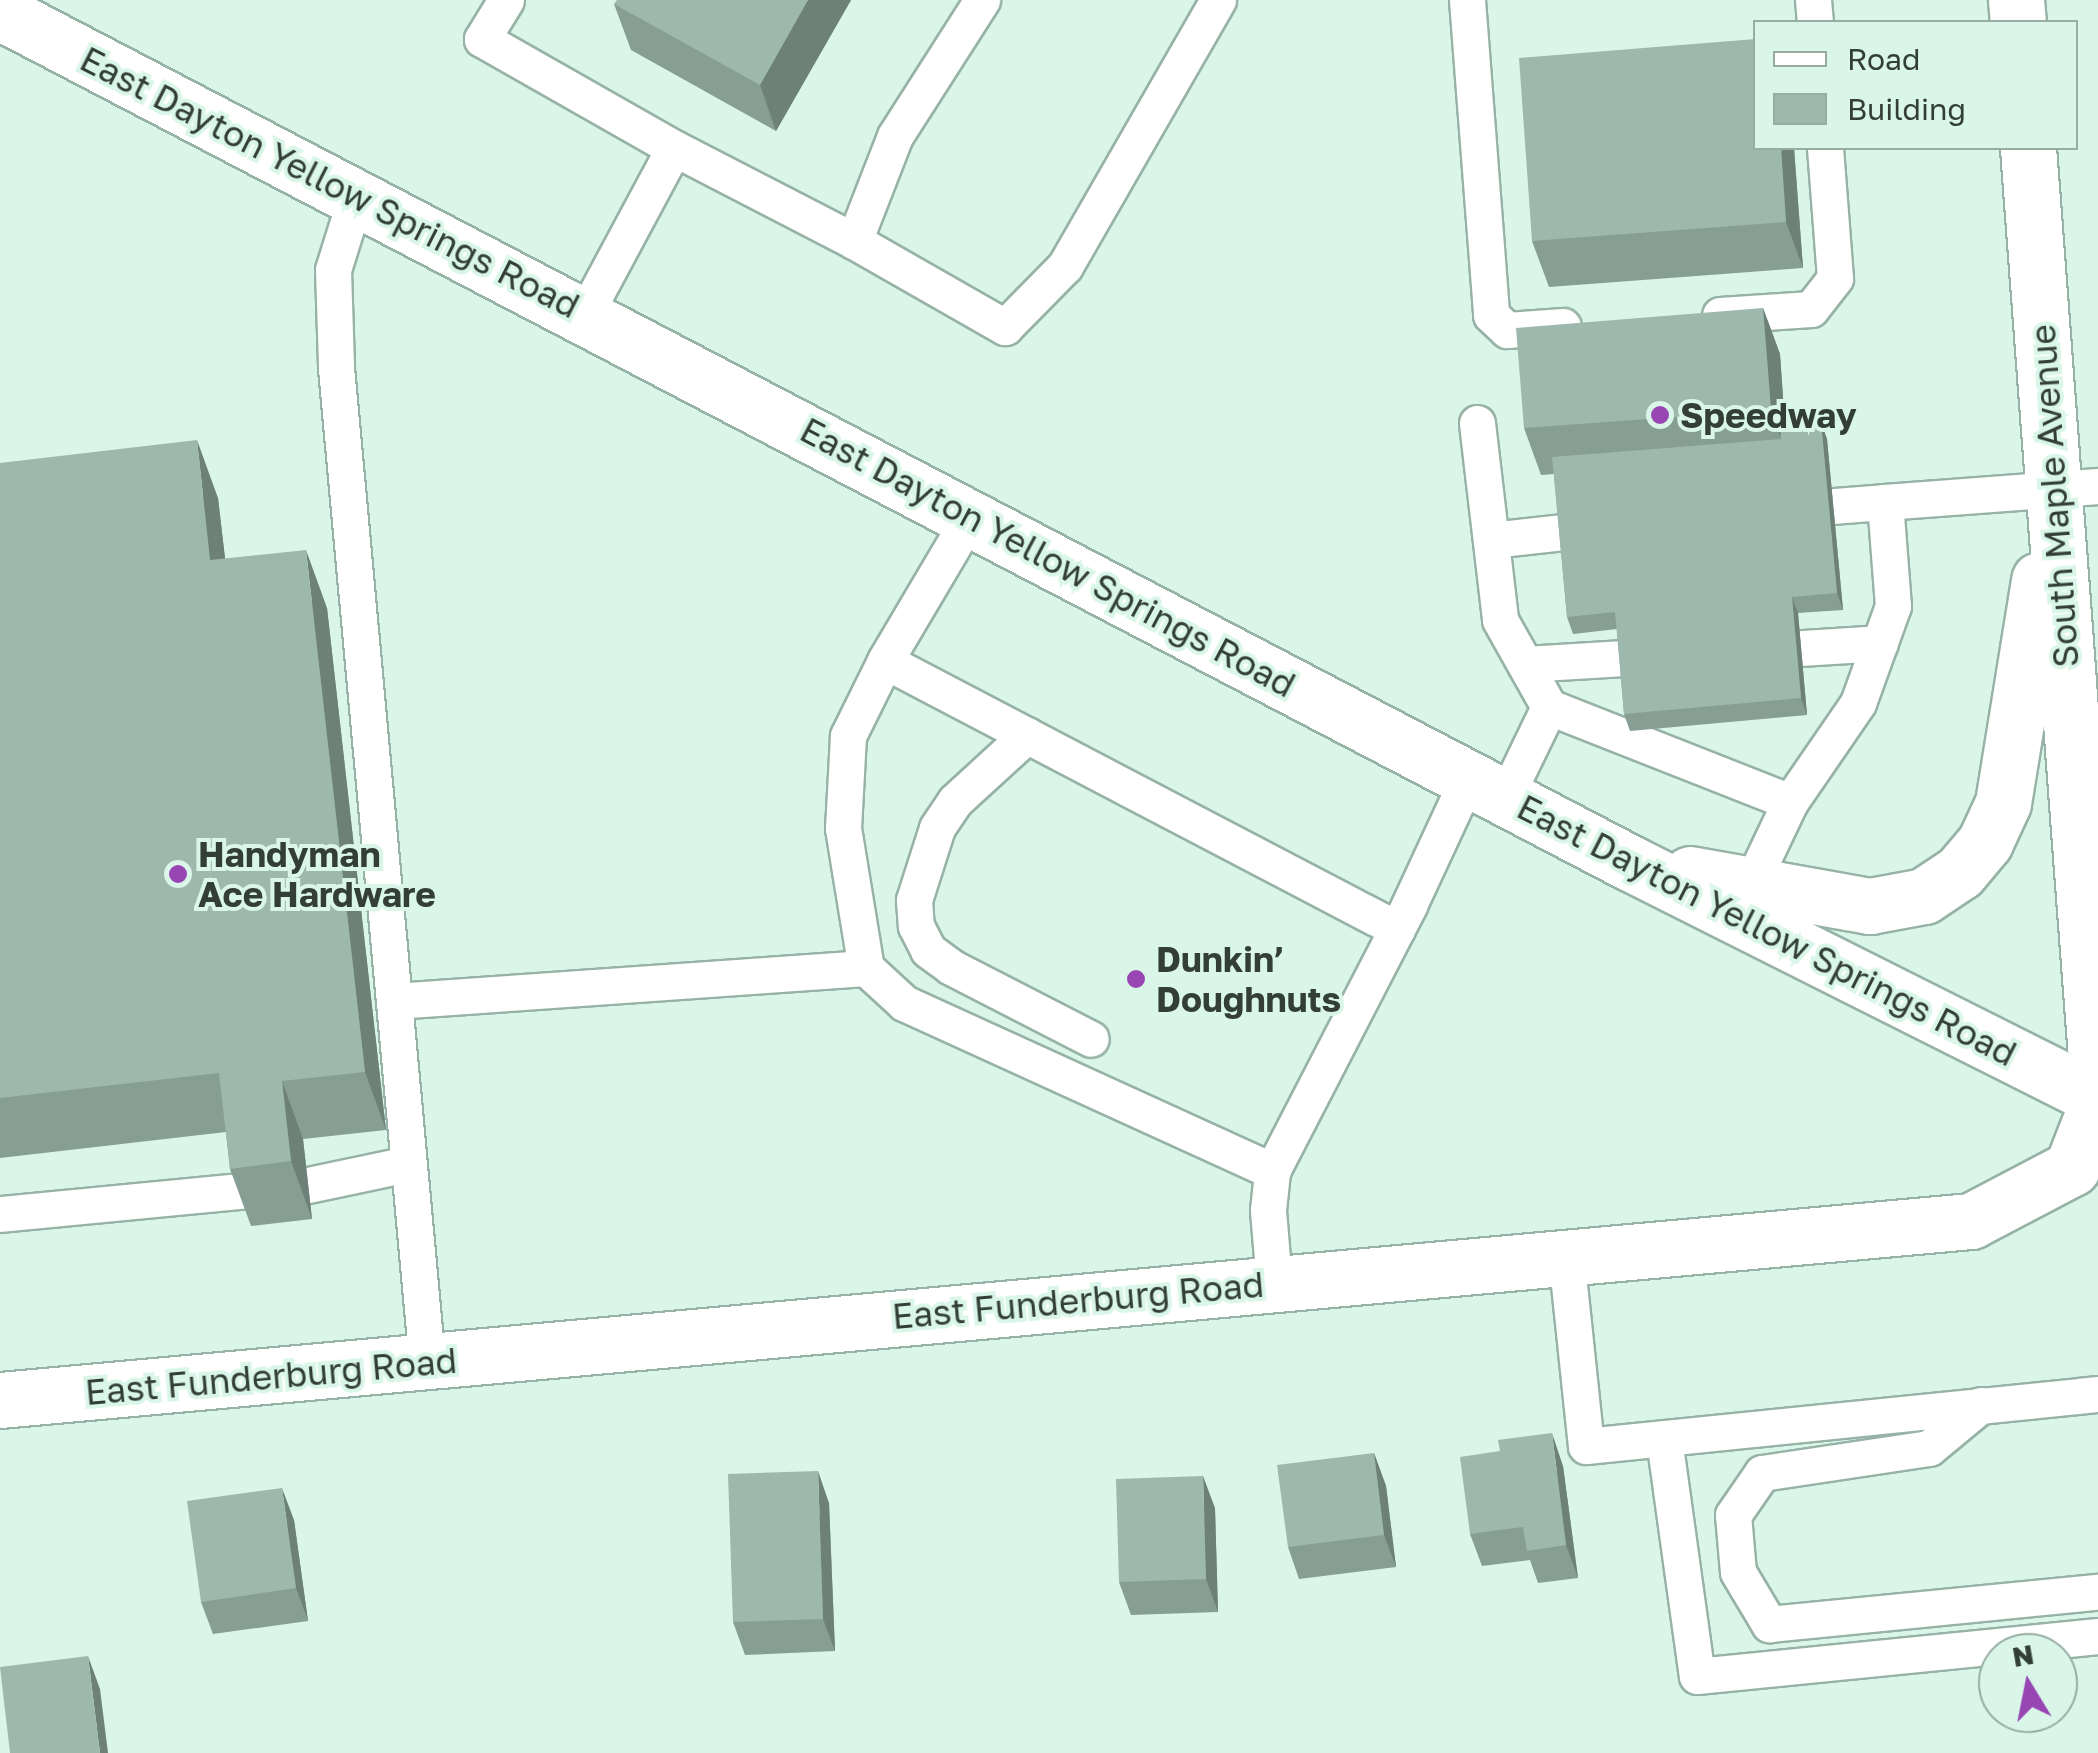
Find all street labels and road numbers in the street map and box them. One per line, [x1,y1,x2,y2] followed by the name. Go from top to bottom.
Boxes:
[74,37,586,327] street label: East Dayton Yellow Springs Road
[2021,323,2087,669] street label: South Maple Avenue
[793,408,1303,706] street label: East Dayton Yellow Springs Road
[1511,785,2023,1075] street label: East Dayton Yellow Springs Road
[890,1263,1266,1337] street label: East Funderburg Road
[83,1339,459,1413] street label: East Funderburg Road

